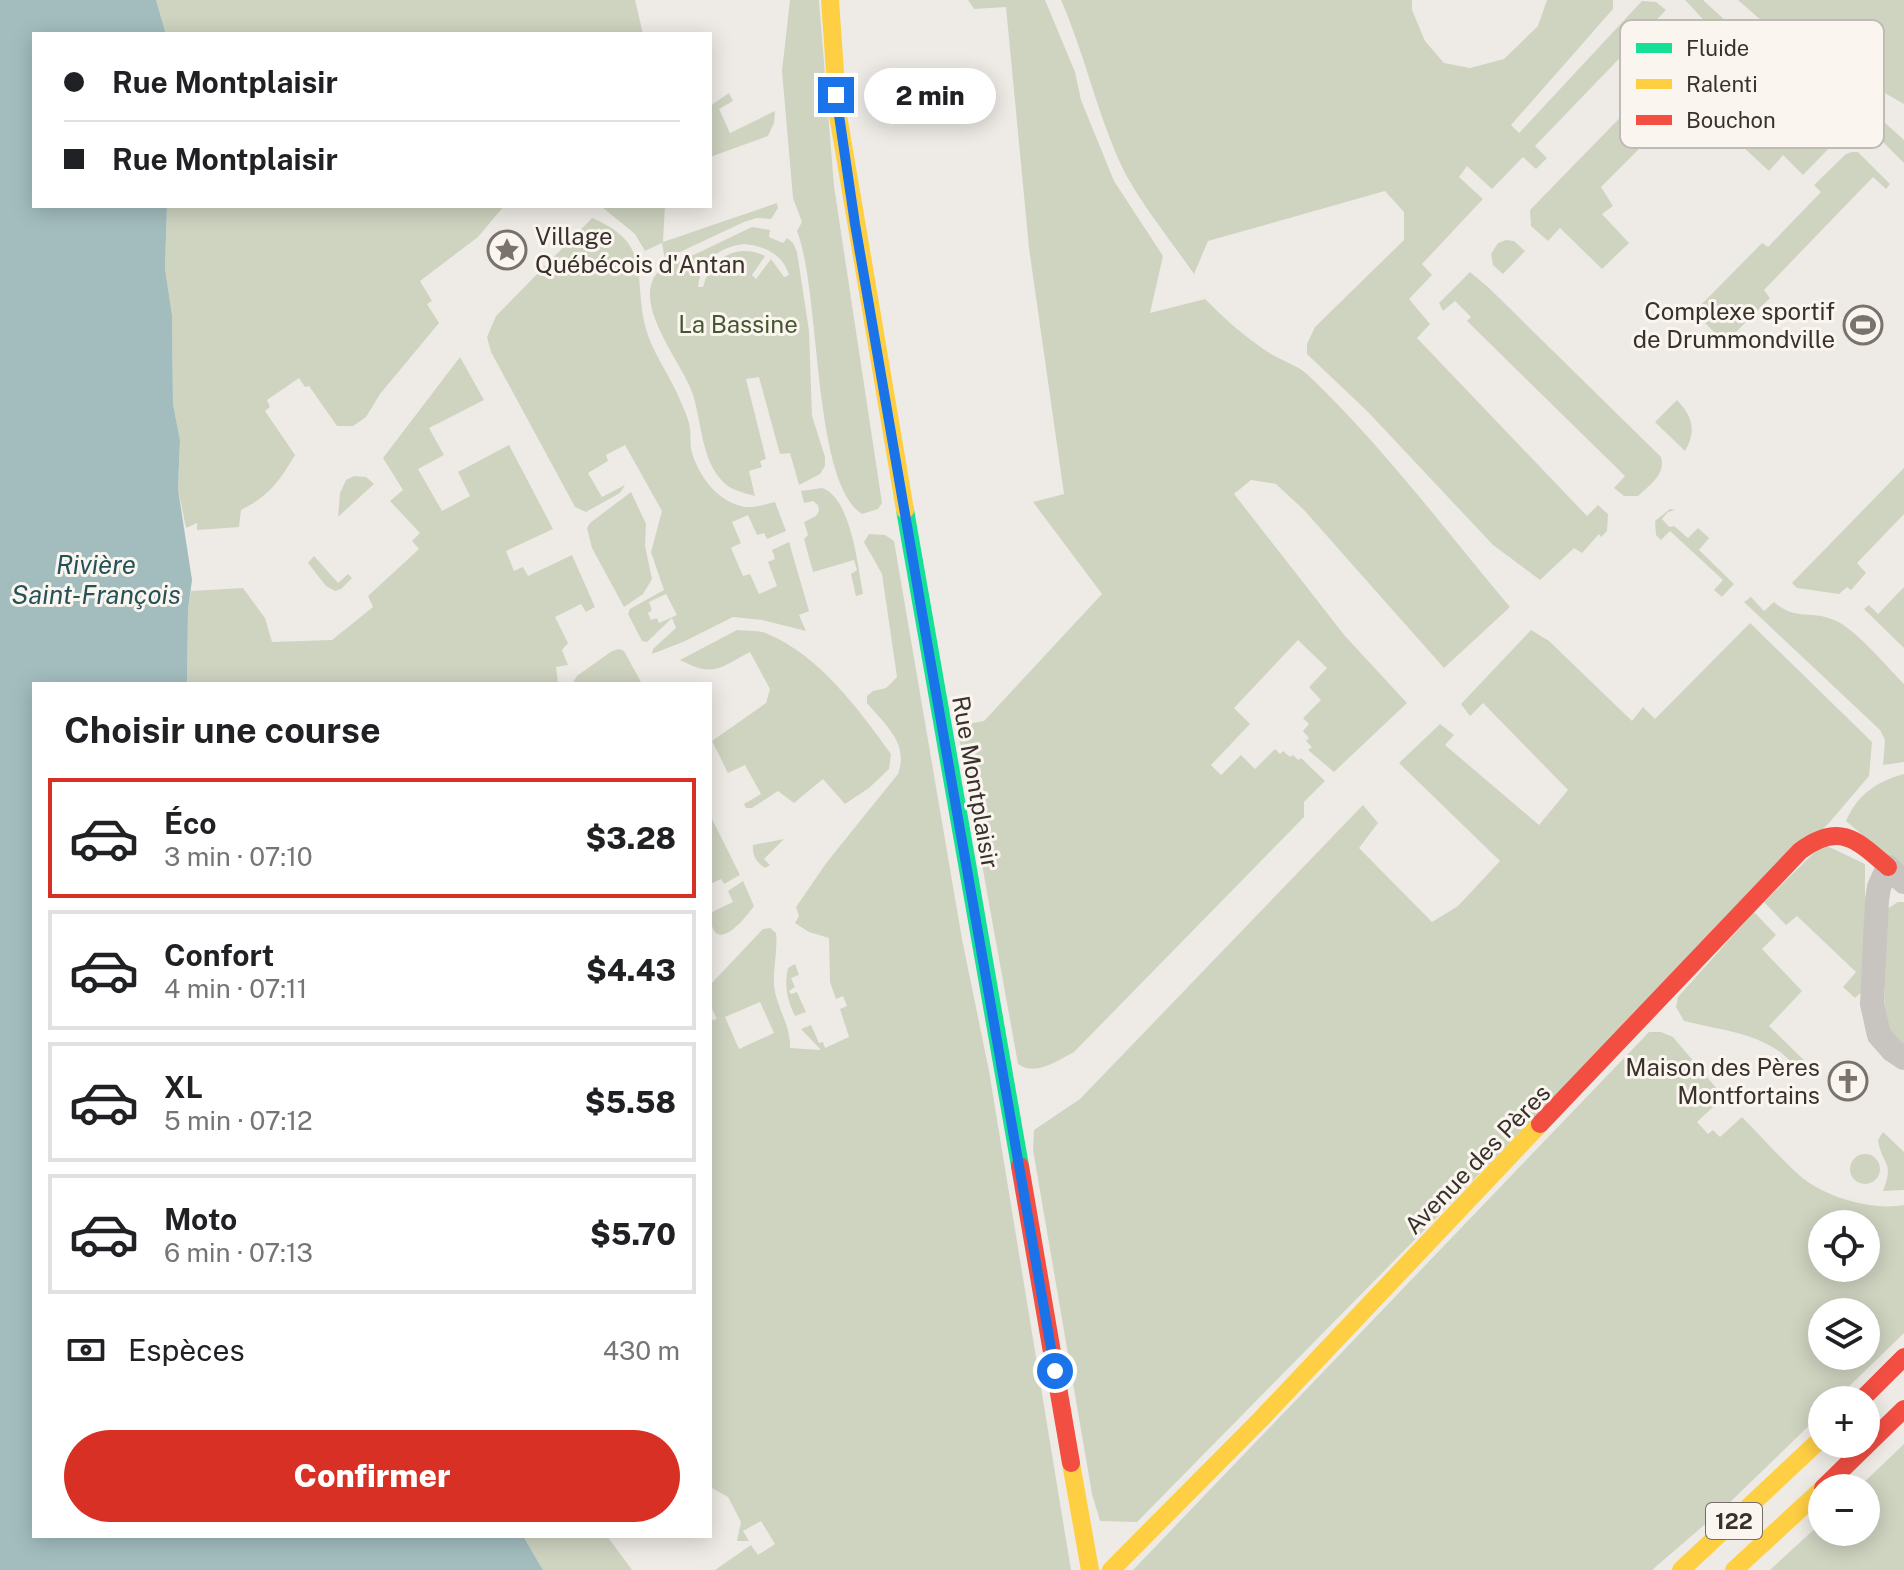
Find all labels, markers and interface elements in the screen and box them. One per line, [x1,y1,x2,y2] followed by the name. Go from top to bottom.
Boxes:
[1620,20,1884,148] legend
[1686,35,1749,61] text: Fluide
[112,64,338,100] text: Rue Montplaisir
[864,67,996,123] callout: 2 min
[1686,71,1758,97] text: Ralenti
[818,77,854,113] route end
[895,80,965,111] text: 2 min
[1686,107,1776,133] text: Bouchon
[112,141,338,177] text: Rue Montplaisir
[535,222,745,278] place label: Village Québécois d'Antan
[486,229,528,271] place icon: Village Québécois d'Antan
[1633,297,1835,353] place label: Complexe sportif de Drummondville
[1842,304,1884,346] sports icon: Complexe sportif de Drummondville
[678,310,798,338] park label: La Bassine
[11,549,181,610] water label: Rivière Saint-François
[947,693,1005,871] street label: Rue Montplaisir
[64,709,381,751] text: Choisir une course
[68,802,140,874] icon: car
[164,805,217,841] text: Éco
[586,820,676,856] text: $3.28
[164,841,313,872] text: 3 min · 07:10
[68,934,140,1006] icon: car
[164,937,274,973] text: Confort
[586,952,676,988] text: $4.43
[164,973,307,1004] text: 4 min · 07:11
[1625,1053,1820,1109] place label: Maison des Pères Montfortains
[1827,1060,1869,1102] church icon: Maison des Pères Montfortains
[68,1066,140,1138] icon: car
[164,1069,203,1105] text: XL
[1398,1078,1556,1240] street label: Avenue des Pères
[585,1084,676,1120] text: $5.58
[164,1105,313,1136] text: 5 min · 07:12
[68,1198,140,1270] icon: car
[164,1201,237,1237] text: Moto
[1808,1210,1880,1546] map controls
[1808,1210,1880,1282] button: locate
[590,1216,676,1252] text: $5.70
[164,1237,313,1268] text: 6 min · 07:13
[1808,1298,1880,1370] button: layers
[64,1328,108,1372] icon: cash
[128,1332,245,1368] text: Espèces
[603,1335,680,1366] text: 430 m
[1037,1353,1073,1389] route start
[1808,1386,1880,1458] button: +
[64,1430,680,1522] button: Confirmer
[1808,1474,1880,1546] button: −
[1706,1503,1762,1539] road number: 122

